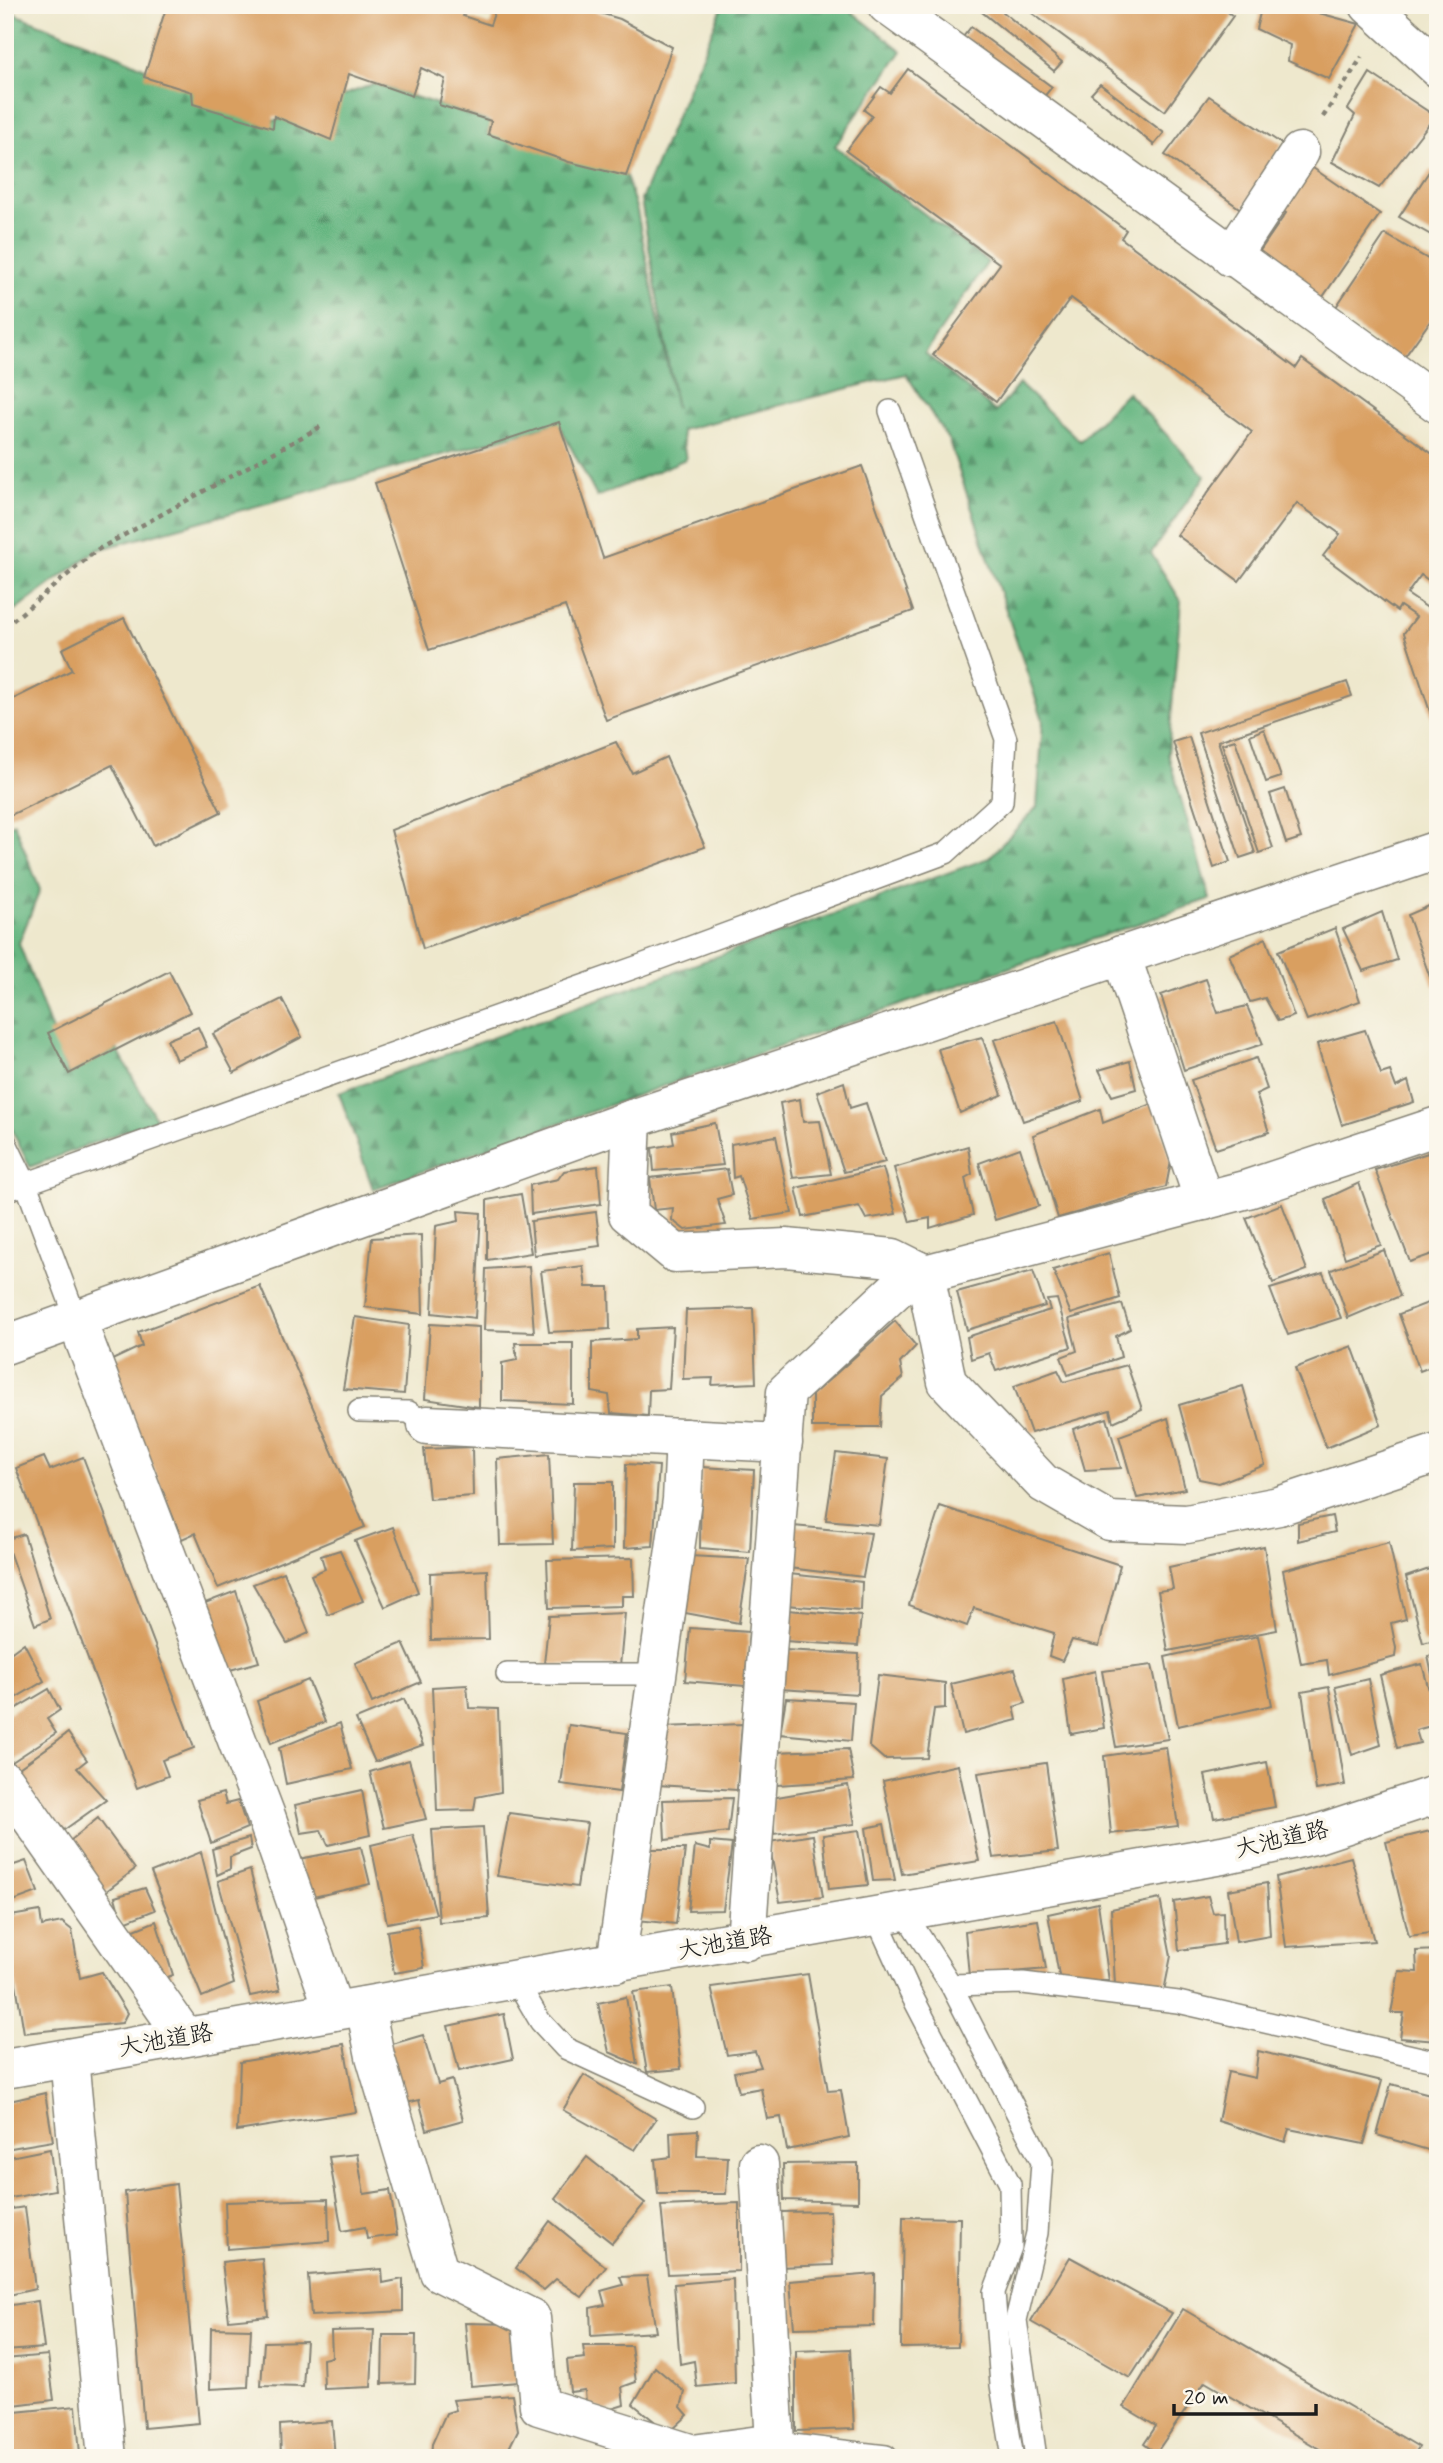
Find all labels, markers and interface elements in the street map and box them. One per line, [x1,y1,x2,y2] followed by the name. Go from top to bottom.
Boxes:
[1232,1814,1332,1866] street label: 大池道路
[675,1920,775,1968] street label: 大池道路
[116,2017,216,2065] street label: 大池道路
[1174,2372,1315,2416] scale bar
[1184,2384,1229,2412] text: 20 m

